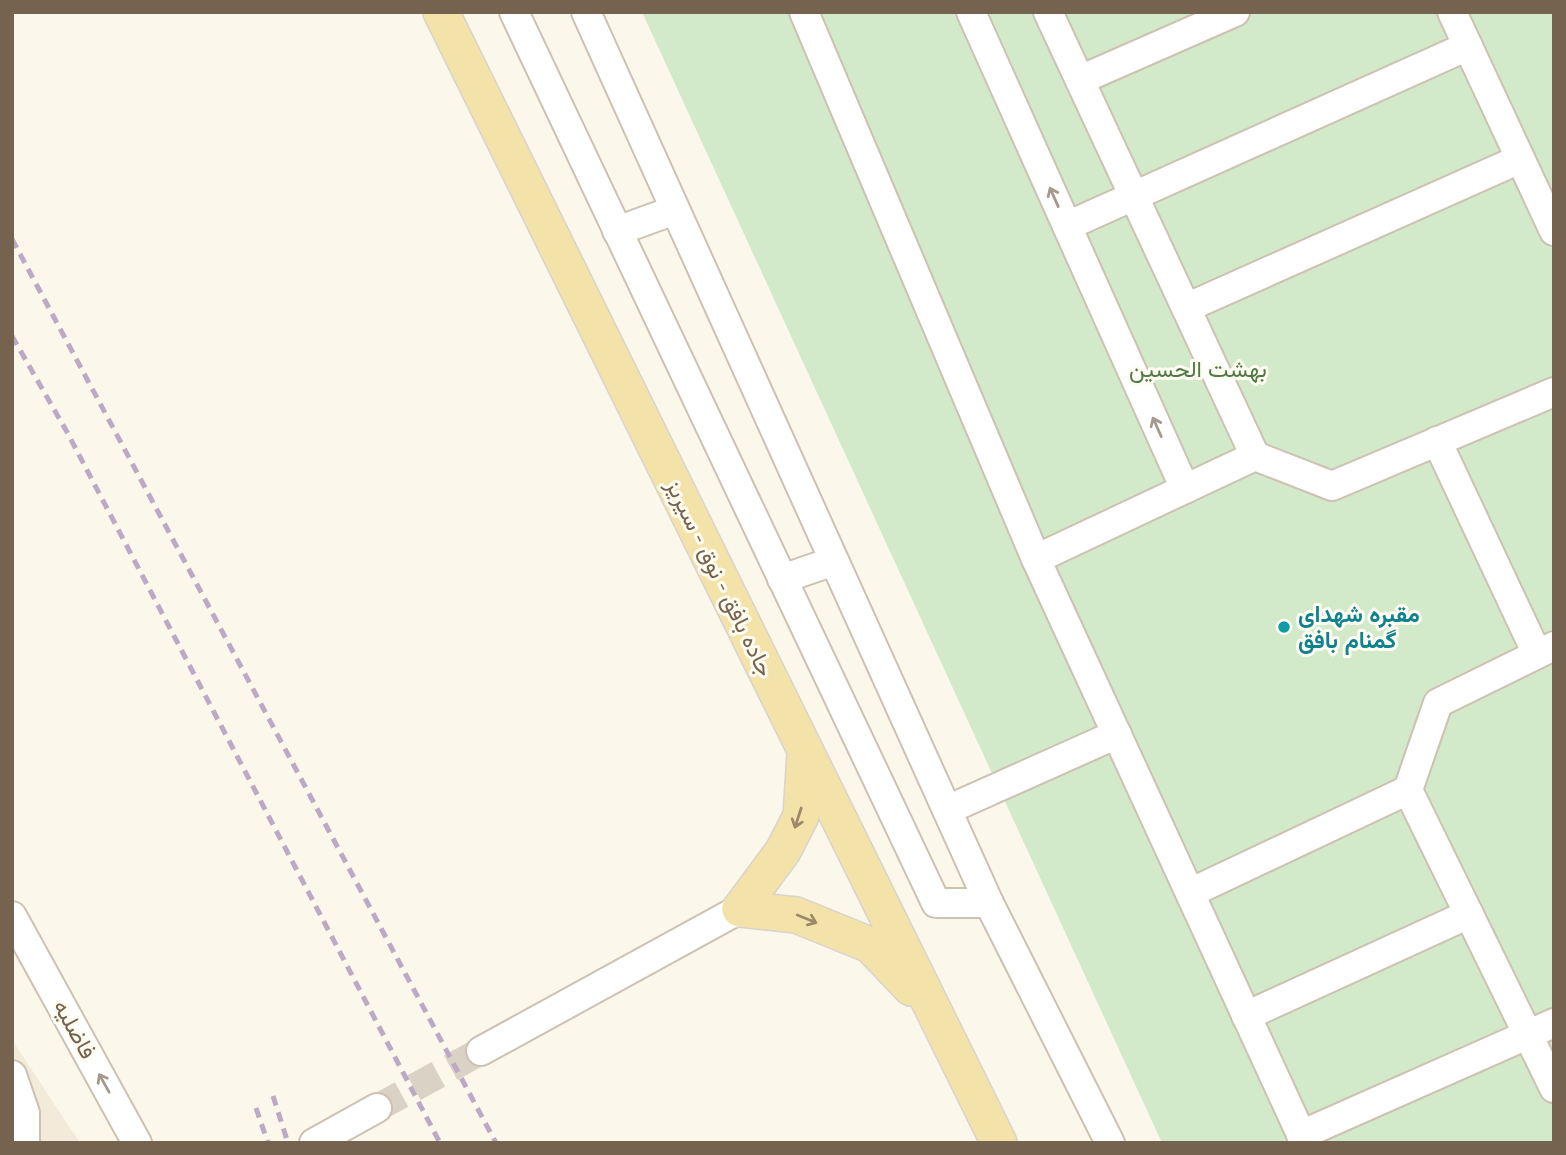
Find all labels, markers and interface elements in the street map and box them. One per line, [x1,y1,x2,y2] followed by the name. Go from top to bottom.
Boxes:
[1047,187,1060,208] one-way arrow
[1129,355,1267,384] park label: بهشت الحسین
[1150,417,1163,438] one-way arrow
[659,474,780,682] street label: جاده بافق - نوق - سیریز
[1298,600,1420,655] place label: مقبره شهدای گمنام بافق
[1276,619,1292,635] marker: مقبره شهدای گمنام بافق
[791,806,803,828] one-way arrow
[795,914,817,927] one-way arrow
[47,995,103,1063] street label: فاضلیه
[97,1073,110,1094] one-way arrow

